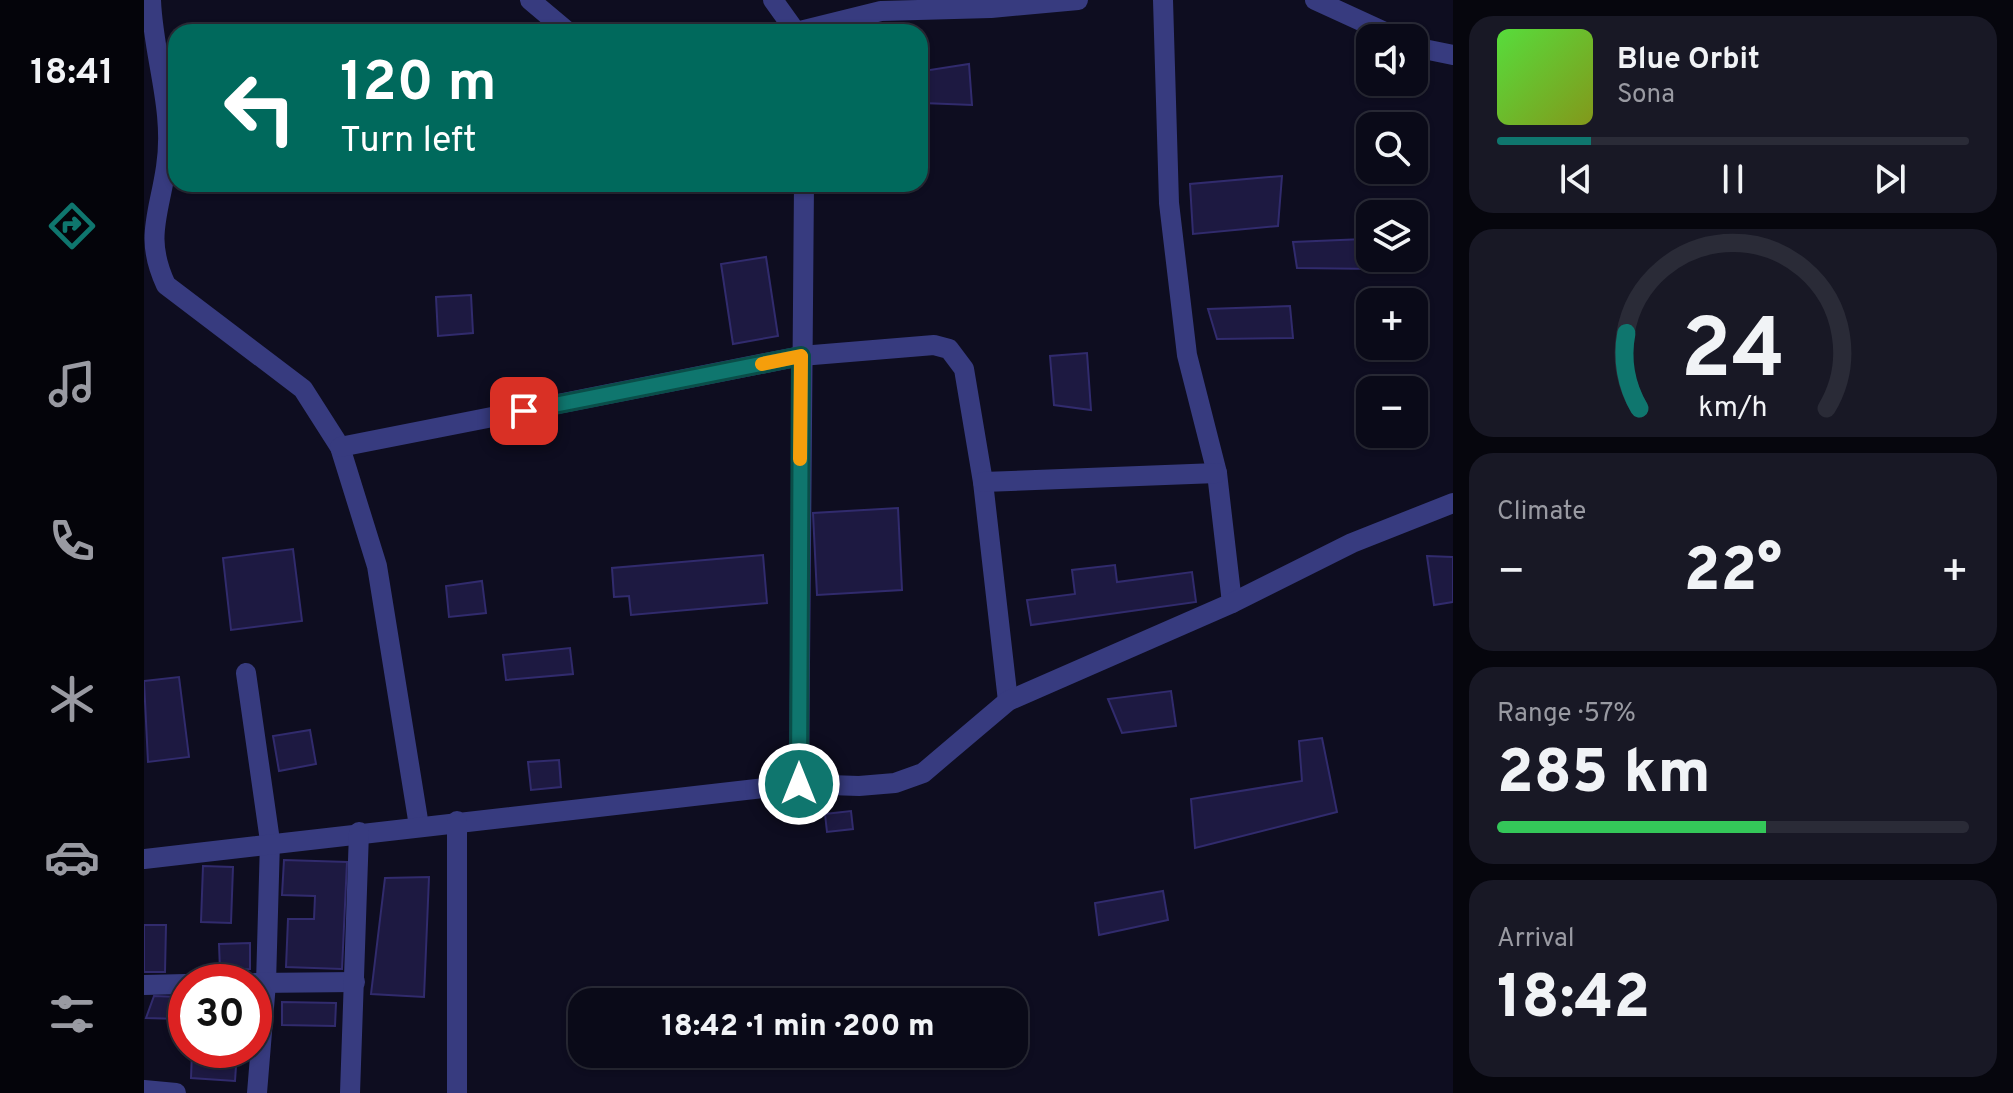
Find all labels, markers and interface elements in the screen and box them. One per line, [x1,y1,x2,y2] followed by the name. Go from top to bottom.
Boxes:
[1356,24,1428,448] map controls
[1356,24,1428,96] button: sound
[1617,42,1760,79] text: Blue Orbit
[340,50,497,120] text: 120 m
[30,51,114,97] text: 18:41
[208,56,312,160] icon: left
[1617,79,1675,112] text: Sona
[1356,112,1428,184] button: search
[340,119,477,165] text: Turn left
[1554,157,1598,201] icon: previous
[1711,157,1755,201] icon: pause
[1868,157,1912,201] icon: next
[44,198,100,254] icon: directions
[1356,200,1428,272] button: layers
[1356,288,1428,360] button: +
[1681,302,1785,407] text: 24
[44,356,100,412] icon: music
[1356,376,1428,448] button: −
[490,377,558,445] pin
[502,389,546,433] icon: arrive
[1698,391,1768,427] text: km/h
[1497,496,1586,529] text: Climate
[44,513,100,569] icon: phone
[1684,536,1782,612] text: 22°
[1497,546,1525,602] text: −
[1941,546,1969,602] text: +
[44,671,100,727] icon: climate
[1497,698,1636,731] text: Range · 57%
[1497,738,1711,814] text: 285 km
[757,742,841,826] position arrow
[44,829,100,885] icon: car
[1497,923,1575,956] text: Arrival
[1497,963,1650,1039] text: 18:42
[168,964,272,1068] speed limit sign: 30
[44,986,100,1042] icon: filters
[661,1009,935,1046] text: 18:42 · 1 min · 200 m

